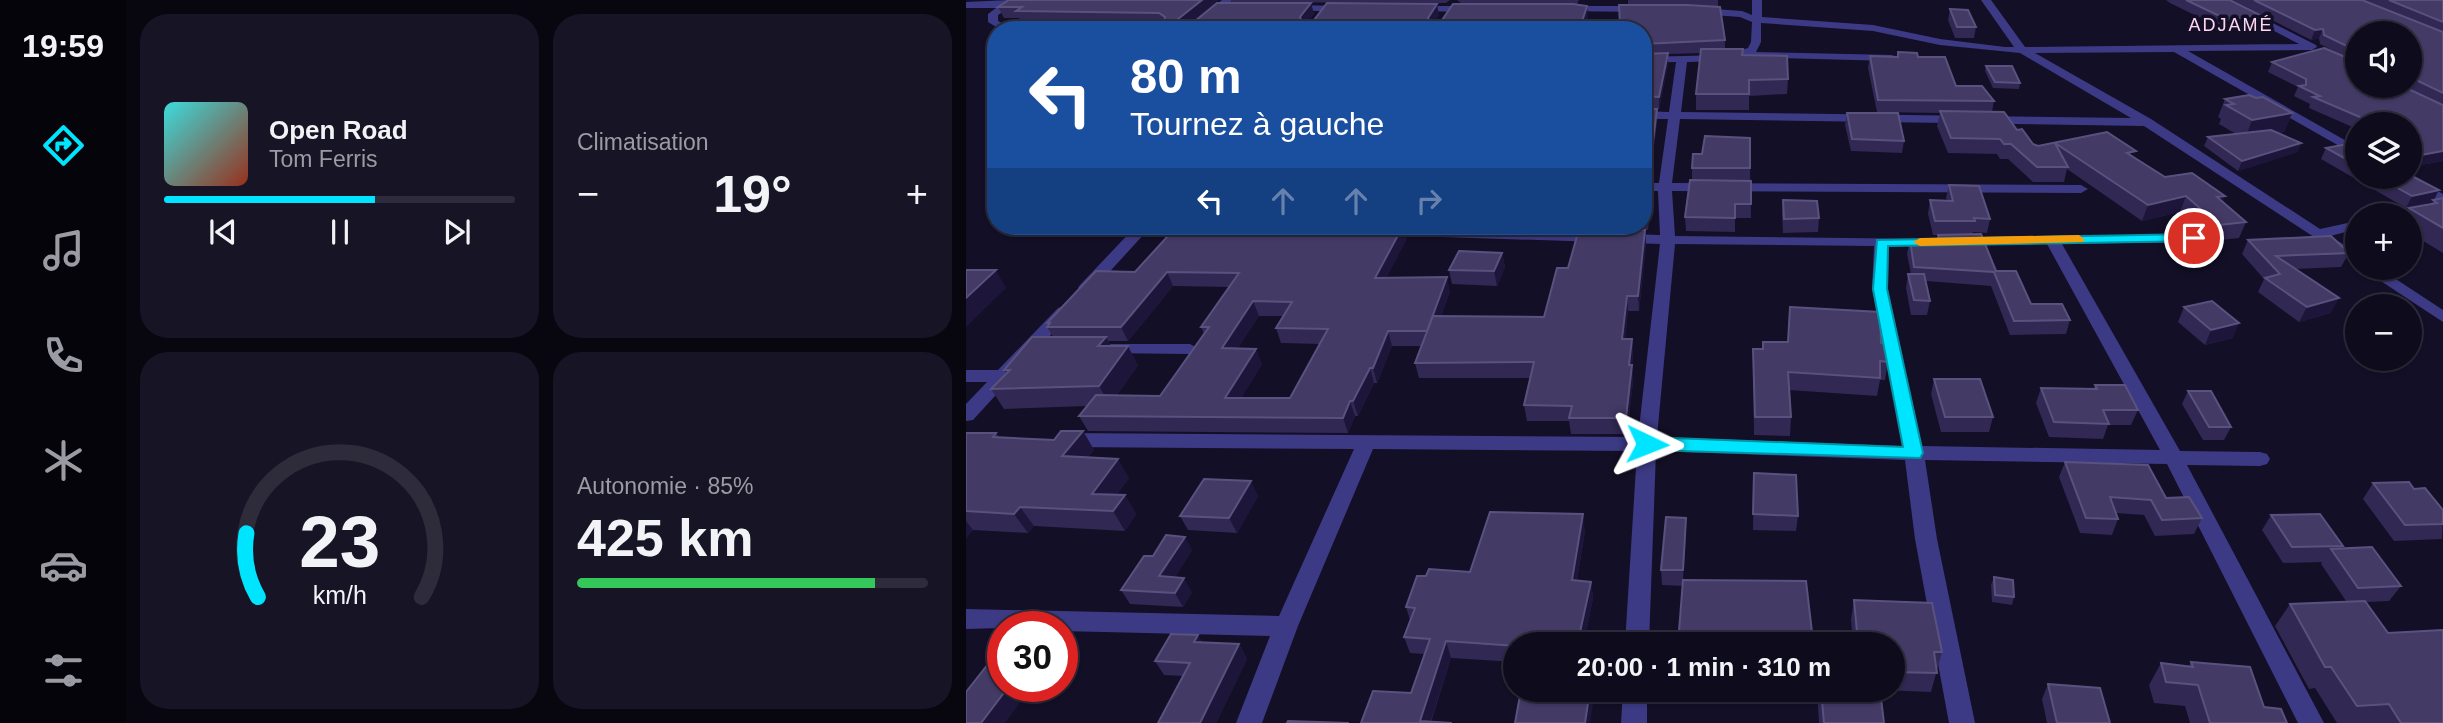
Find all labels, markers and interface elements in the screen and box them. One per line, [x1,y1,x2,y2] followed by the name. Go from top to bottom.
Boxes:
[2188,15,2274,35] district label: ADJAMÉ
[2345,21,2422,371] map controls
[2345,21,2422,98] button: sound
[22,28,104,64] text: 19:59
[1015,49,1106,140] icon: left
[1130,49,1242,103] text: 80 m
[1130,106,1384,142] text: Tournez à gauche
[2345,112,2422,189] button: layers
[269,115,408,145] text: Open Road
[39,121,88,170] icon: directions
[577,129,709,155] text: Climatisation
[269,146,378,172] text: Tom Ferris
[713,165,792,223] text: 19°
[577,173,599,215] text: −
[906,173,928,215] text: +
[1191,182,1229,220] icon: left
[1264,182,1302,220] icon: ahead
[1337,182,1375,220] icon: ahead
[1410,182,1448,220] icon: right
[2345,203,2422,280] button: +
[2164,208,2224,268] pin
[204,213,242,251] icon: previous
[321,213,359,251] icon: pause
[438,213,476,251] icon: next
[2175,219,2213,257] icon: arrive
[39,226,88,275] icon: music
[2345,294,2422,371] button: −
[39,331,88,380] icon: phone
[1610,407,1684,481] position arrow
[39,436,88,485] icon: climate
[577,473,753,499] text: Autonomie · 85%
[299,501,380,582] text: 23
[577,509,753,567] text: 425 km
[39,541,88,590] icon: car
[312,580,367,608] text: km/h
[987,611,1078,702] speed limit sign: 30
[39,646,88,695] icon: filters
[1577,652,1831,682] text: 20:00 · 1 min · 310 m

